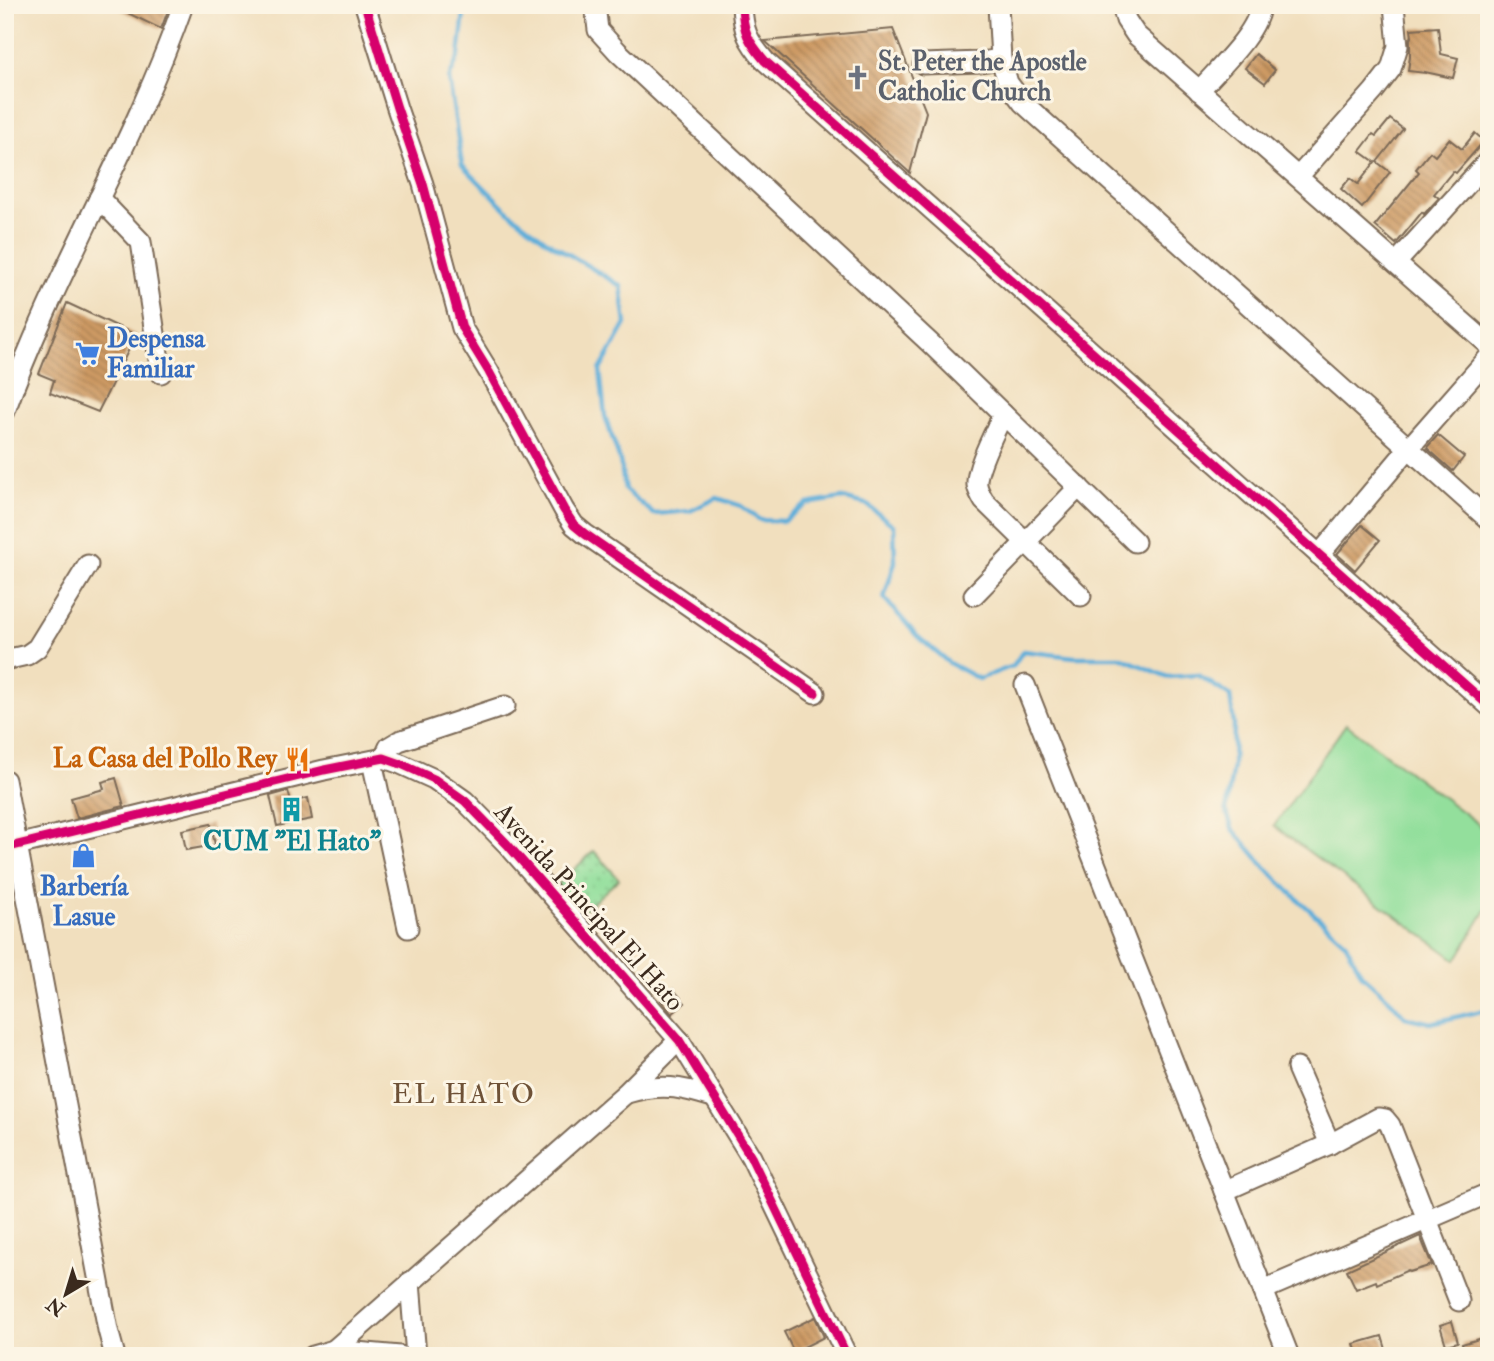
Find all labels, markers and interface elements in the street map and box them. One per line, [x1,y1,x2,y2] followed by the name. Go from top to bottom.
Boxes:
[878,46,1087,108] place label: St. Peter the Apostle Catholic Church
[844,63,872,91] church icon: St. Peter the Apostle Catholic Church
[107,323,206,385] place label: Despensa Familiar
[73,340,101,368] supermarket icon: Despensa Familiar
[53,743,279,776] place label: La Casa del Pollo Rey
[283,745,311,773] restaurant icon: La Casa del Pollo Rey
[278,796,306,824] building icon: CUM "El Hato"
[486,796,691,1018] street label: Avenida Principal El Hato
[203,826,382,858] place label: CUM "El Hato"
[70,841,98,869] shop icon: Barbería Lasue
[40,871,129,933] place label: Barbería Lasue
[392,1077,536,1112] district label: EL HATO
[32,1260,102,1330] north arrow
[41,1291,71,1322] text: N

